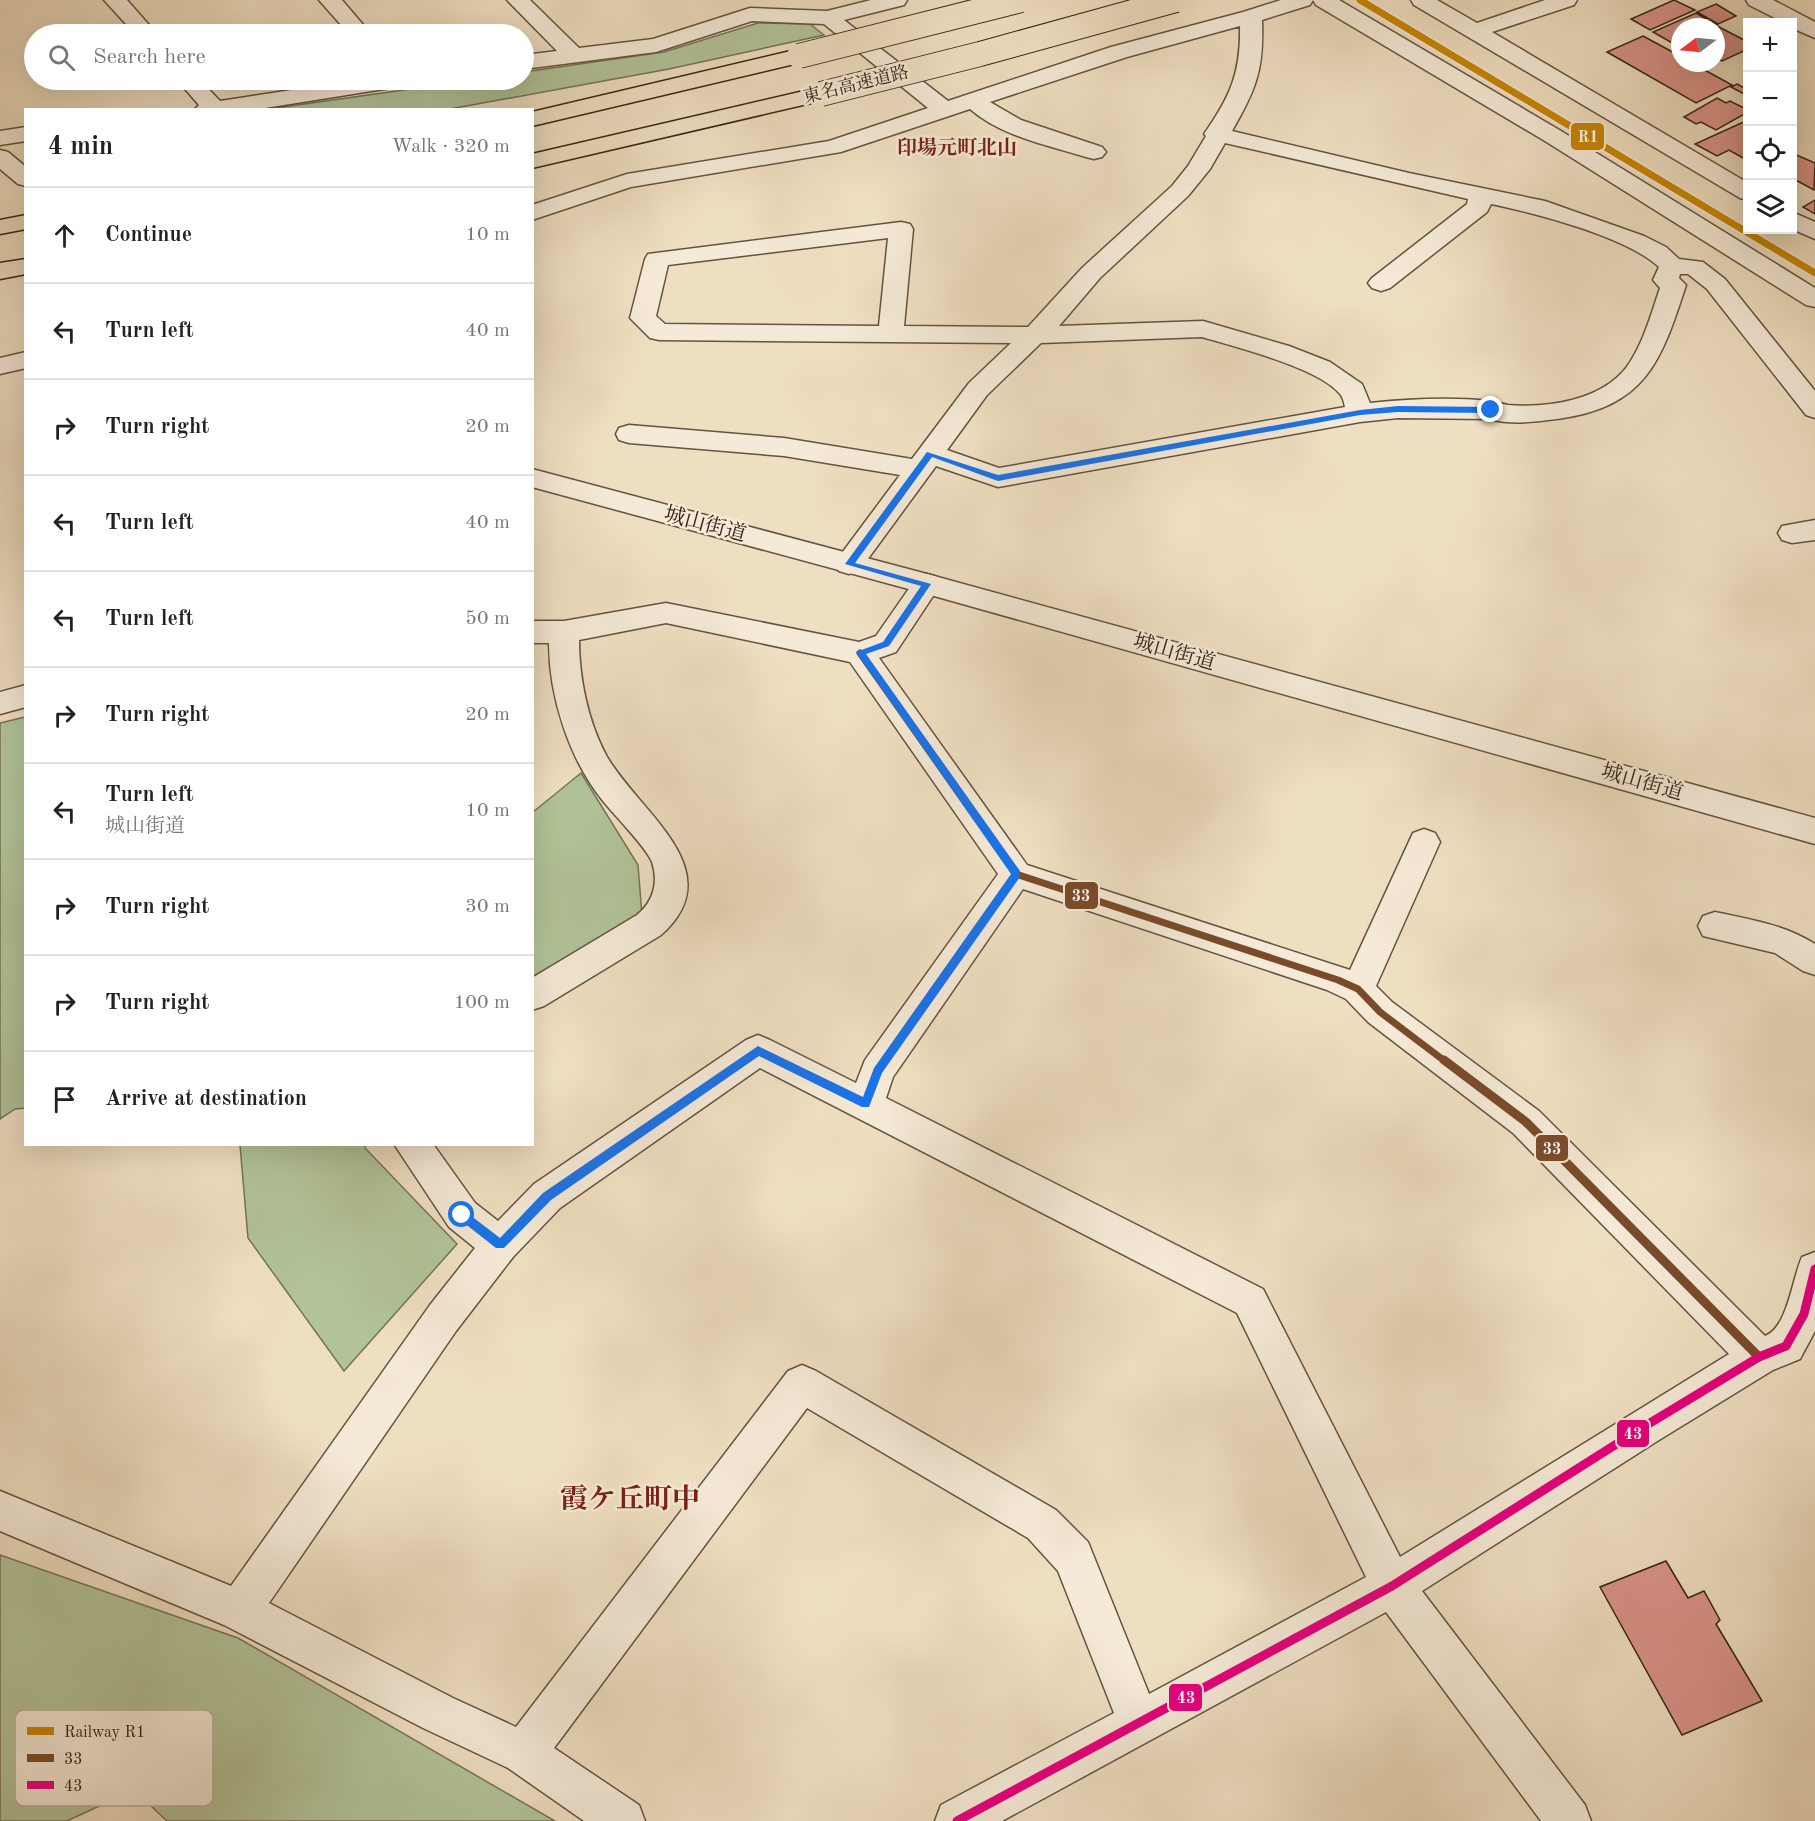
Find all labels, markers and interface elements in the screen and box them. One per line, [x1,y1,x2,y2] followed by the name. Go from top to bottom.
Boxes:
[1671,18,1725,72] north arrow
[1743,18,1797,234] map controls
[1743,18,1797,72] button: +
[24,24,534,90] search box
[45,41,78,74] icon: search
[93,46,206,68] text: Search here
[801,61,911,107] street label: 東名高速道路
[1743,72,1797,126] button: −
[1570,122,1605,151] line badge: R1
[1743,126,1797,180] button: locate
[1578,130,1598,146] text: R1
[48,134,113,160] text: 4 min
[391,137,510,157] text: Walk · 320 m
[897,137,1017,159] district label: 印場元町北山
[1743,180,1797,234] button: layers
[48,219,81,252] icon: ahead
[105,224,192,246] text: Continue
[465,225,510,245] text: 10 m
[48,315,81,348] icon: left
[105,320,194,342] text: Turn left
[465,321,510,341] text: 40 m
[1477,396,1503,422] route end
[48,411,81,444] icon: right
[105,416,209,438] text: Turn right
[465,417,510,437] text: 20 m
[662,502,749,546] street label: 城山街道
[48,507,81,540] icon: left
[105,512,194,534] text: Turn left
[465,513,510,533] text: 40 m
[48,603,81,636] icon: left
[105,608,194,630] text: Turn left
[465,609,510,629] text: 50 m
[1131,629,1218,675] street label: 城山街道
[48,699,81,732] icon: right
[105,704,209,726] text: Turn right
[465,705,510,725] text: 20 m
[1599,759,1686,805] street label: 城山街道
[105,784,194,806] text: Turn left
[48,795,81,828] icon: left
[465,801,510,821] text: 10 m
[105,817,185,837] text: 城山街道
[1064,881,1099,910] line badge: 33
[1072,889,1090,905] text: 33
[48,891,81,924] icon: right
[105,896,209,918] text: Turn right
[465,897,510,917] text: 30 m
[48,987,81,1020] icon: right
[105,992,209,1014] text: Turn right
[454,993,510,1013] text: 100 m
[48,1083,81,1116] icon: arrive
[105,1088,307,1110] text: Arrive at destination
[1535,1134,1569,1162] line badge: 33
[1543,1142,1561,1158] text: 33
[448,1201,474,1227] route start
[1616,1419,1650,1448] line badge: 43
[1624,1427,1642,1443] text: 43
[560,1484,700,1515] district label: 霞ケ丘町中
[1168,1683,1203,1712] line badge: 43
[1177,1691,1195,1707] text: 43
[15,1710,213,1806] legend
[64,1725,145,1741] text: Railway R1
[64,1752,83,1768] text: 33
[64,1779,83,1795] text: 43

